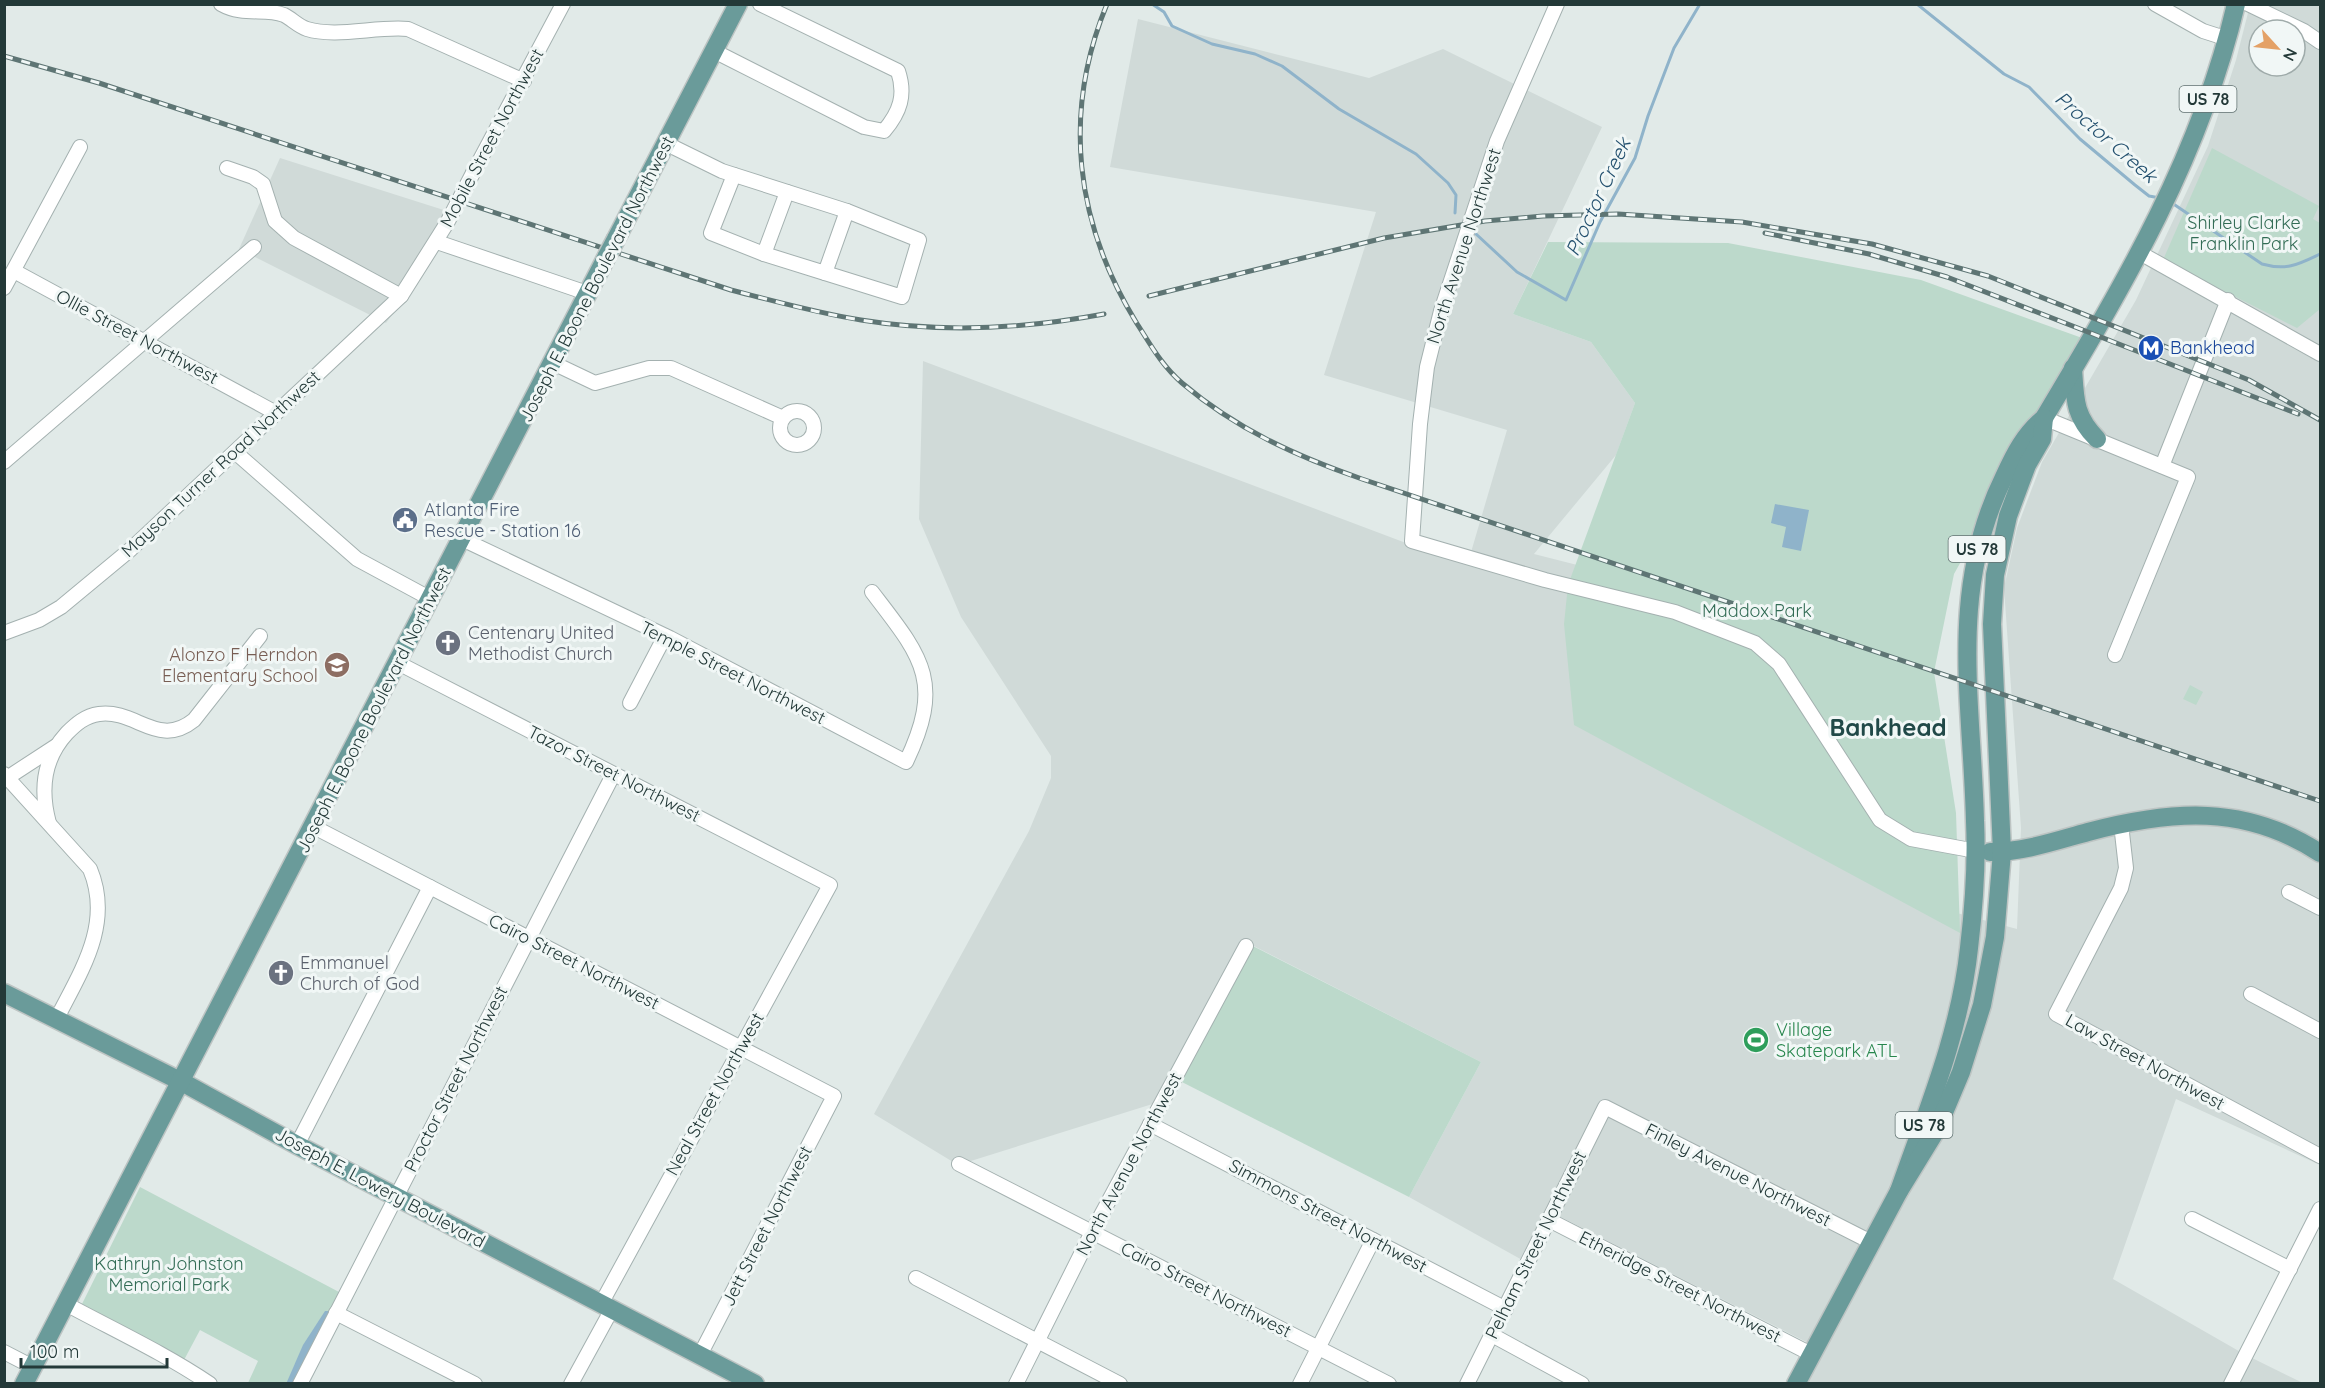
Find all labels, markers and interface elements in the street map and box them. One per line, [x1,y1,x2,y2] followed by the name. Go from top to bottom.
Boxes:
[2247,18,2307,78] north arrow
[435,44,548,231] street label: Mobile Street Northwest
[2279,45,2302,65] text: N
[2050,85,2164,189] water label: Proctor Creek
[2180,86,2236,112] road number: US 78
[514,132,679,426] street label: Joseph E. Boone Boulevard Northwest
[1559,132,1637,260] water label: Proctor Creek
[1421,145,1506,346] street label: North Avenue Northwest
[2187,211,2301,255] park label: Shirley Clarke Franklin Park
[52,284,222,389] street label: Ollie Street Northwest
[2136,333,2166,363] metro station icon: Bankhead
[2170,336,2255,359] place label: Bankhead
[116,365,325,562] street label: Mayson Turner Road Northwest
[424,498,581,542] place label: Atlanta Fire Rescue - Station 16
[390,505,420,535] public building icon: Atlanta Fire Rescue - Station 16
[1948,536,2006,562] road number: US 78
[291,563,456,857] street label: Joseph E. Boone Boulevard Northwest
[1702,599,1812,622] park label: Maddox Park
[637,616,830,729] street label: Temple Street Northwest
[468,621,614,665] place label: Centenary United Methodist Church
[433,628,463,658] church icon: Centenary United Methodist Church
[162,643,318,687] place label: Alonzo F Herndon Elementary School
[322,650,352,680] school or university icon: Alonzo F Herndon Elementary School
[1829,712,1947,742] district label: Bankhead
[524,720,704,827] street label: Tazor Street Northwest
[485,909,663,1015] street label: Cairo Street Northwest
[300,951,420,995] place label: Emmanuel Church of God
[266,958,296,988] church icon: Emmanuel Church of God
[399,982,513,1176] street label: Proctor Street Northwest
[660,1008,769,1179] street label: Neal Street Northwest
[2062,1008,2229,1115] street label: Law Street Northwest
[1776,1018,1898,1062] place label: Village Skatepark ATL
[1741,1025,1771,1055] sports icon: Village Skatepark ATL
[1070,1068,1187,1259] street label: North Avenue Northwest
[1896,1112,1952,1138] road number: US 78
[1641,1118,1835,1231] street label: Finley Avenue Northwest
[271,1122,489,1253] street label: Joseph E. Lowery Boulevard
[716,1142,817,1310] street label: Jett Street Northwest
[1480,1147,1591,1343] street label: Pelham Street Northwest
[1225,1154,1431,1278] street label: Simmons Street Northwest
[1575,1225,1785,1348] street label: Etheridge Street Northwest
[1117,1237,1295,1343] street label: Cairo Street Northwest
[94,1252,244,1296] park label: Kathryn Johnston Memorial Park
[21,1331,166,1369] scale bar
[30,1340,79,1363] text: 100 m

